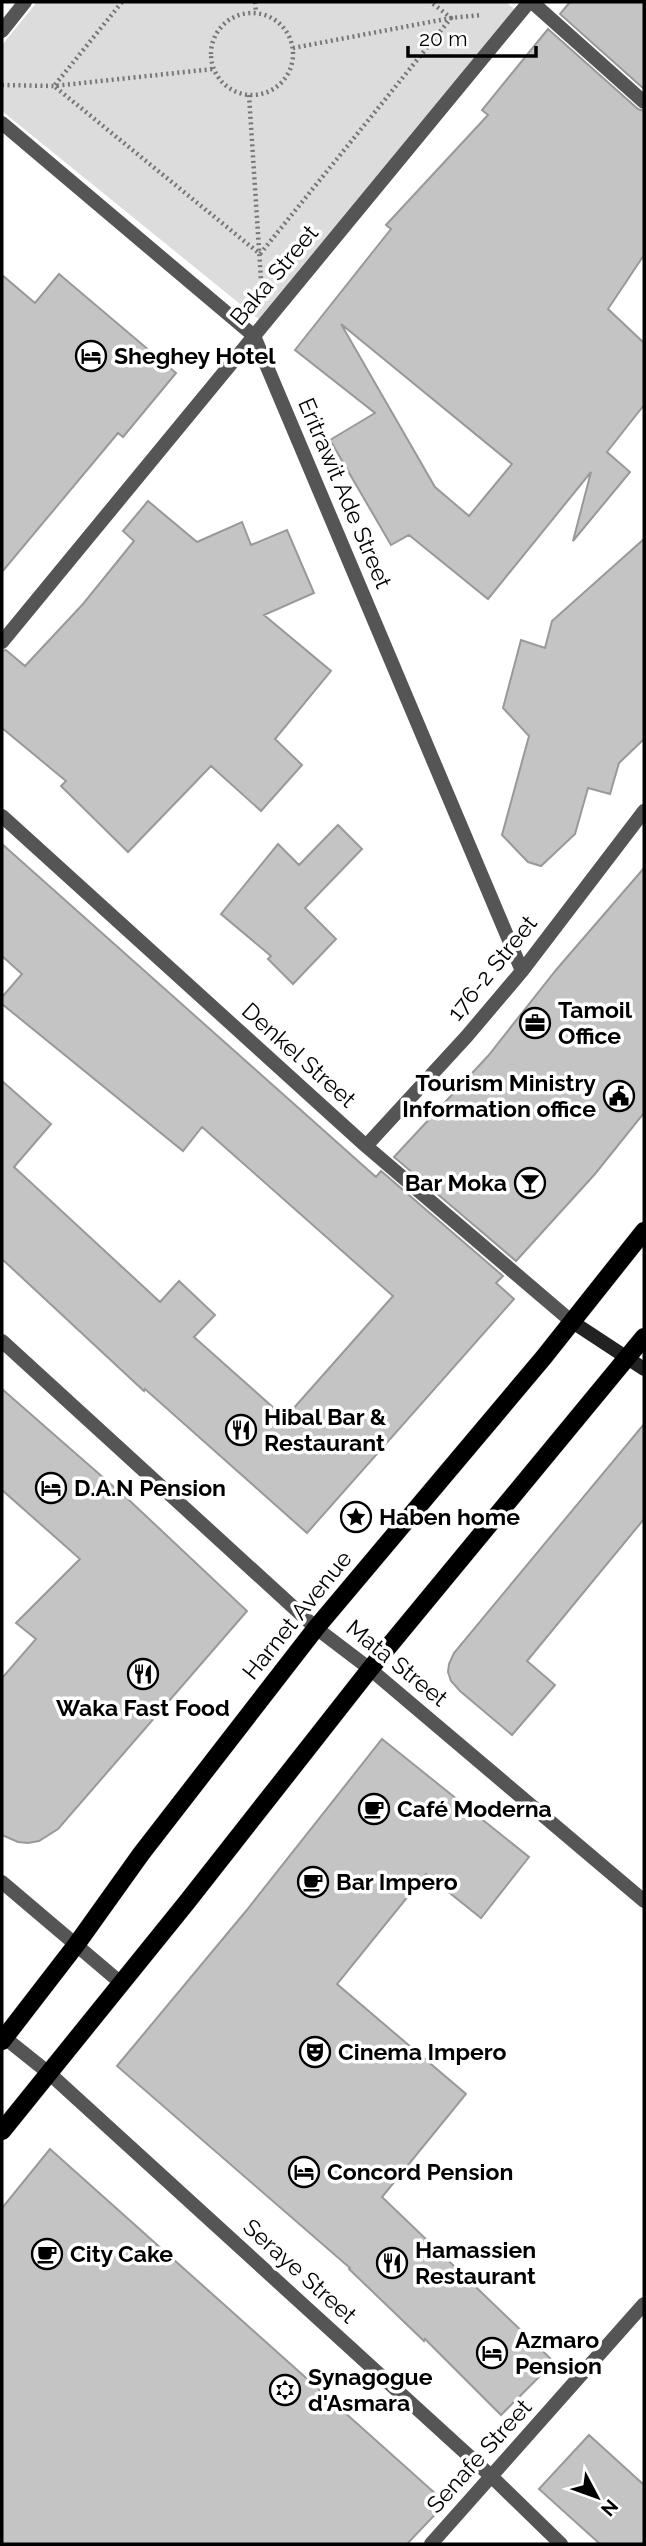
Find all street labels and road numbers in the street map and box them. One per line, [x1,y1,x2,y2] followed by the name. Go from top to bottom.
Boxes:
[224,219,323,330] street label: Baka Street
[293,394,398,592] street label: Eritrawit Ade Street
[441,910,542,1026] street label: 176-2 Street
[237,997,362,1113] street label: Denkel Street
[236,1545,357,1685] street label: Harnet Avenue
[341,1614,454,1712] street label: Mata Street
[238,2213,363,2329] street label: Seraye Street
[421,2393,537,2518] street label: Senafe Street

